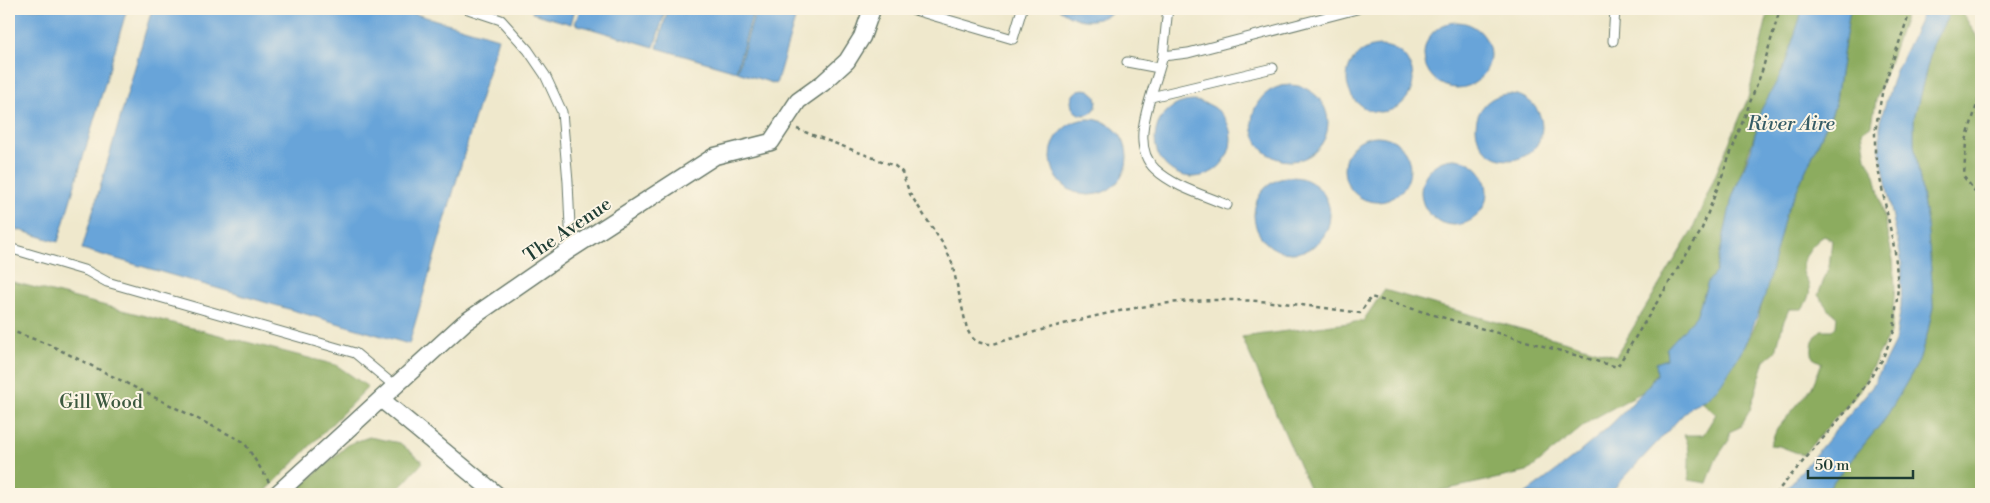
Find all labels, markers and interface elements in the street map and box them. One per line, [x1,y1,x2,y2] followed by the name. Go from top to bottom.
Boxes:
[1746,112,1835,137] water label: River Aire
[519,192,616,268] street label: The Avenue
[59,390,143,414] park label: Gill Wood
[1808,448,1912,480] scale bar
[1815,456,1849,475] text: 50 m

